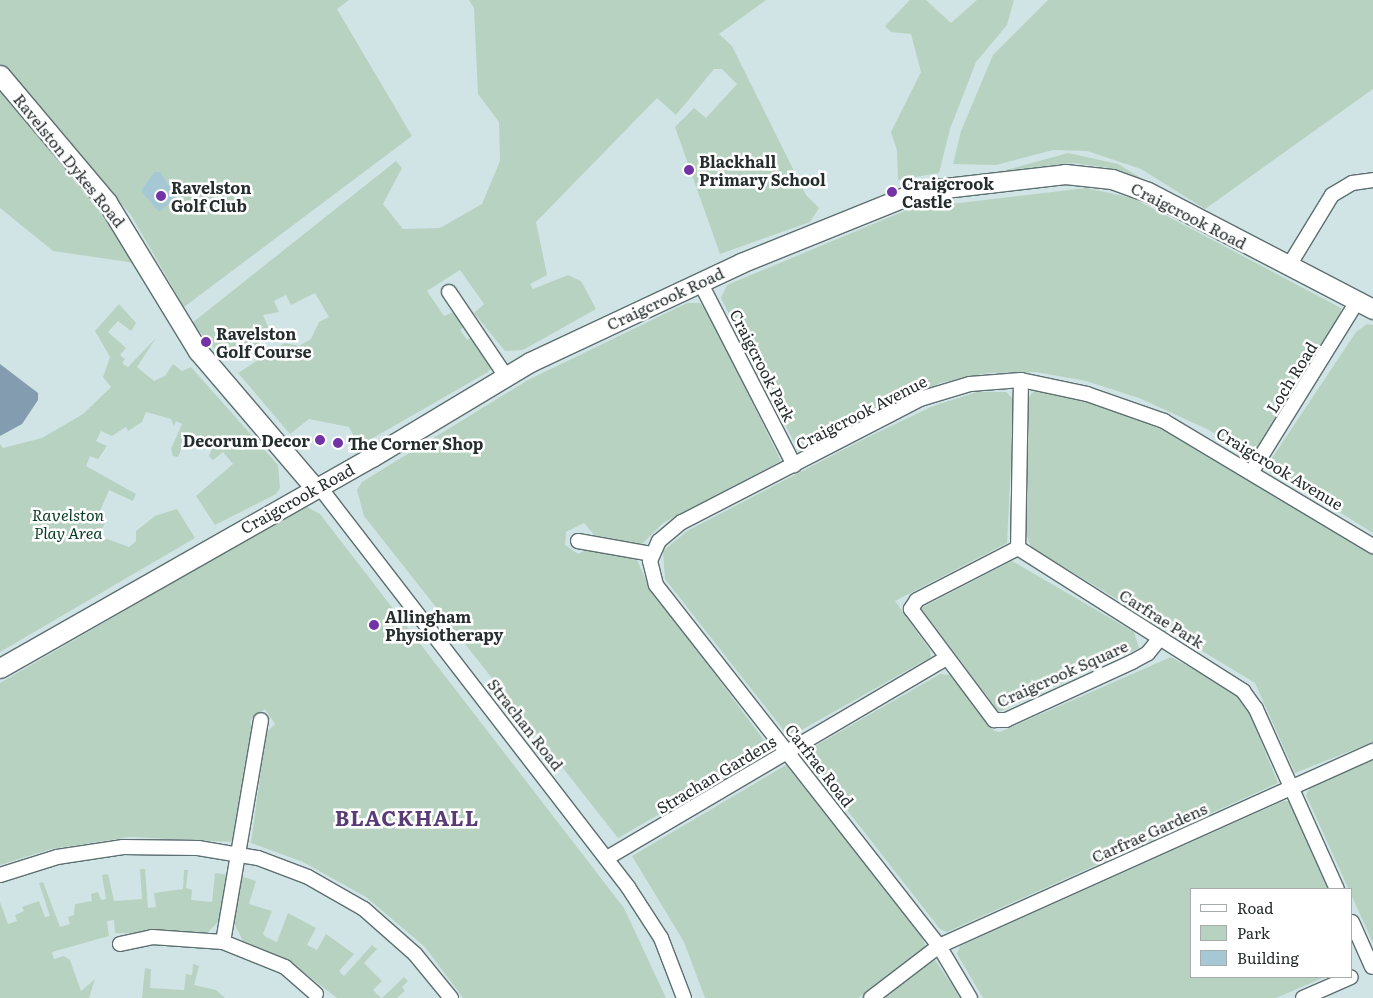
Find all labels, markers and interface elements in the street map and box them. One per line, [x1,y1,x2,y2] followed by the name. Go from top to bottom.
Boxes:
[10,89,130,231] street label: Ravelston Dykes Road
[699,151,826,189] place label: Blackhall Primary School
[683,164,695,176] marker: Blackhall Primary School
[902,173,994,211] place label: Craigcrook Castle
[171,177,251,215] place label: Ravelston Golf Club
[1128,178,1250,252] street label: Craigcrook Road
[886,186,898,198] marker: Craigcrook Castle
[155,190,167,202] marker: Ravelston Golf Club
[603,262,727,334] street label: Craigcrook Road
[726,306,800,424] street label: Craigcrook Park
[216,323,312,361] place label: Ravelston Golf Course
[200,336,212,348] marker: Ravelston Golf Course
[1262,338,1320,416] street label: Loch Road
[792,371,930,453] street label: Craigcrook Avenue
[1213,423,1347,513] street label: Craigcrook Avenue
[183,430,310,450] place label: Decorum Decor
[348,433,483,453] place label: The Corner Shop
[314,434,326,446] marker: Decorum Decor
[332,437,344,449] marker: The Corner Shop
[237,459,357,537] street label: Craigcrook Road
[32,504,104,542] park label: Ravelston Play Area
[1116,584,1208,652] street label: Carfrae Park
[385,606,503,644] place label: Allingham Physiotherapy
[367,618,381,632] marker: Allingham Physiotherapy
[993,635,1131,711] street label: Craigcrook Square
[484,674,568,774] street label: Strachan Road
[782,720,858,810] street label: Carfrae Road
[653,731,779,817] street label: Strachan Gardens
[1088,798,1210,866] street label: Carfrae Gardens
[334,804,480,830] district label: BLACKHALL
[1190,888,1353,978] legend
[1237,896,1273,919] text: Road
[1237,921,1270,944] text: Park
[1237,946,1299,969] text: Building

